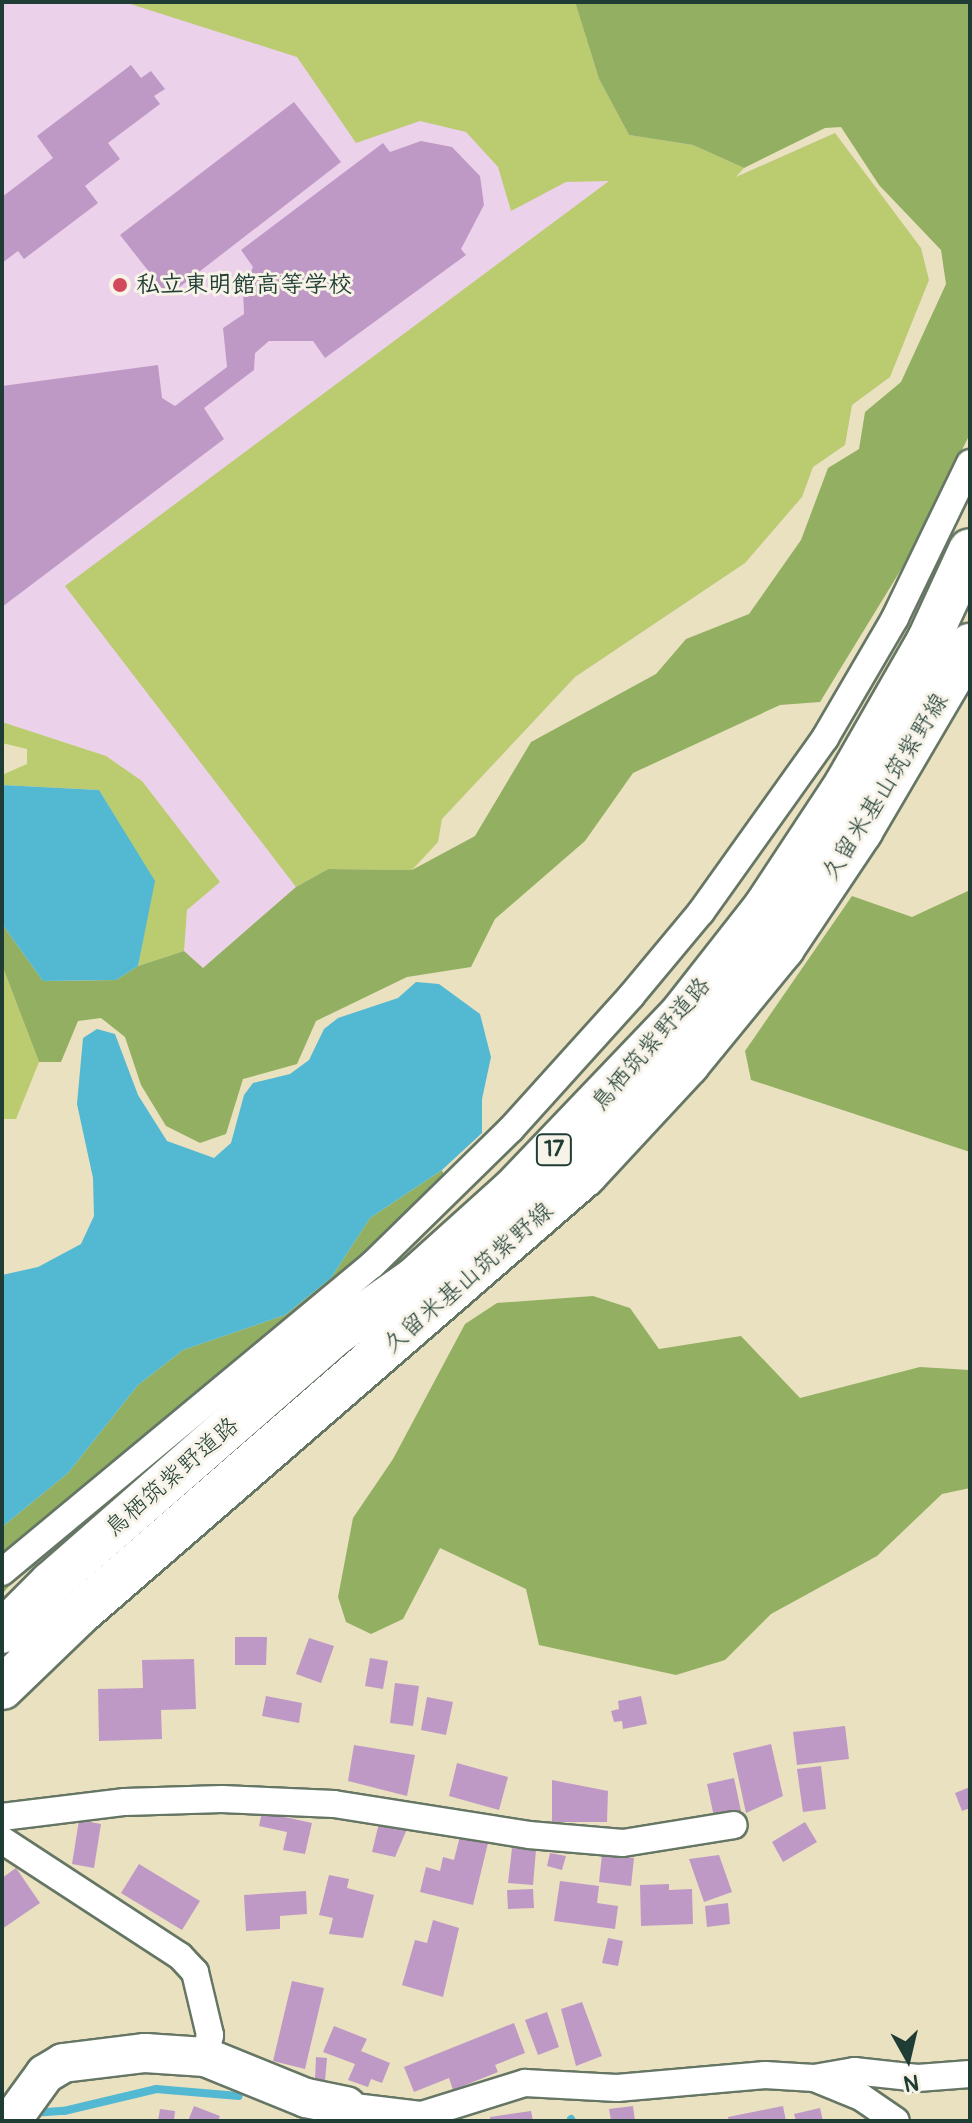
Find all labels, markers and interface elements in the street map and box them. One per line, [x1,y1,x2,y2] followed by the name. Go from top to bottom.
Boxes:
[136,271,352,299] place label: 私立東明館高等学校
[111,276,129,294] marker: 私立東明館高等学校
[816,688,954,886] street label: 久留米基山筑紫野線
[585,971,717,1117] street label: 鳥栖筑紫野道路
[534,1132,574,1168] road number: 17
[377,1196,559,1360] street label: 久留米基山筑紫野線
[99,1411,245,1543] street label: 鳥栖筑紫野道路
[868,2019,948,2099] north arrow
[902,2068,921,2098] text: N

